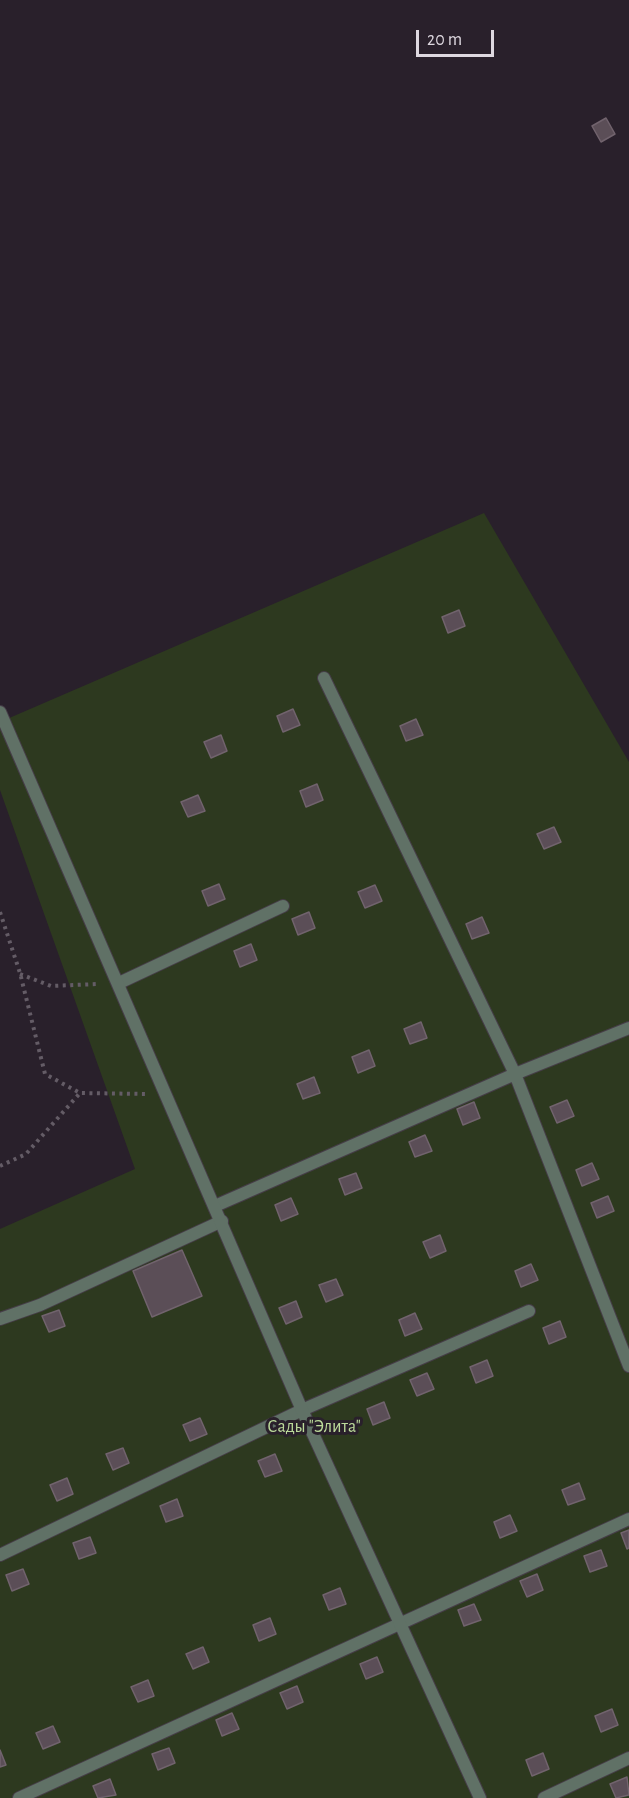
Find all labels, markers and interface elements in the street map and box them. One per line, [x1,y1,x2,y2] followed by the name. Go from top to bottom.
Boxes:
[419,18,497,56] scale bar
[427,31,462,49] text: 20 m
[267,1416,361,1438] park label: Сады "Элита"

